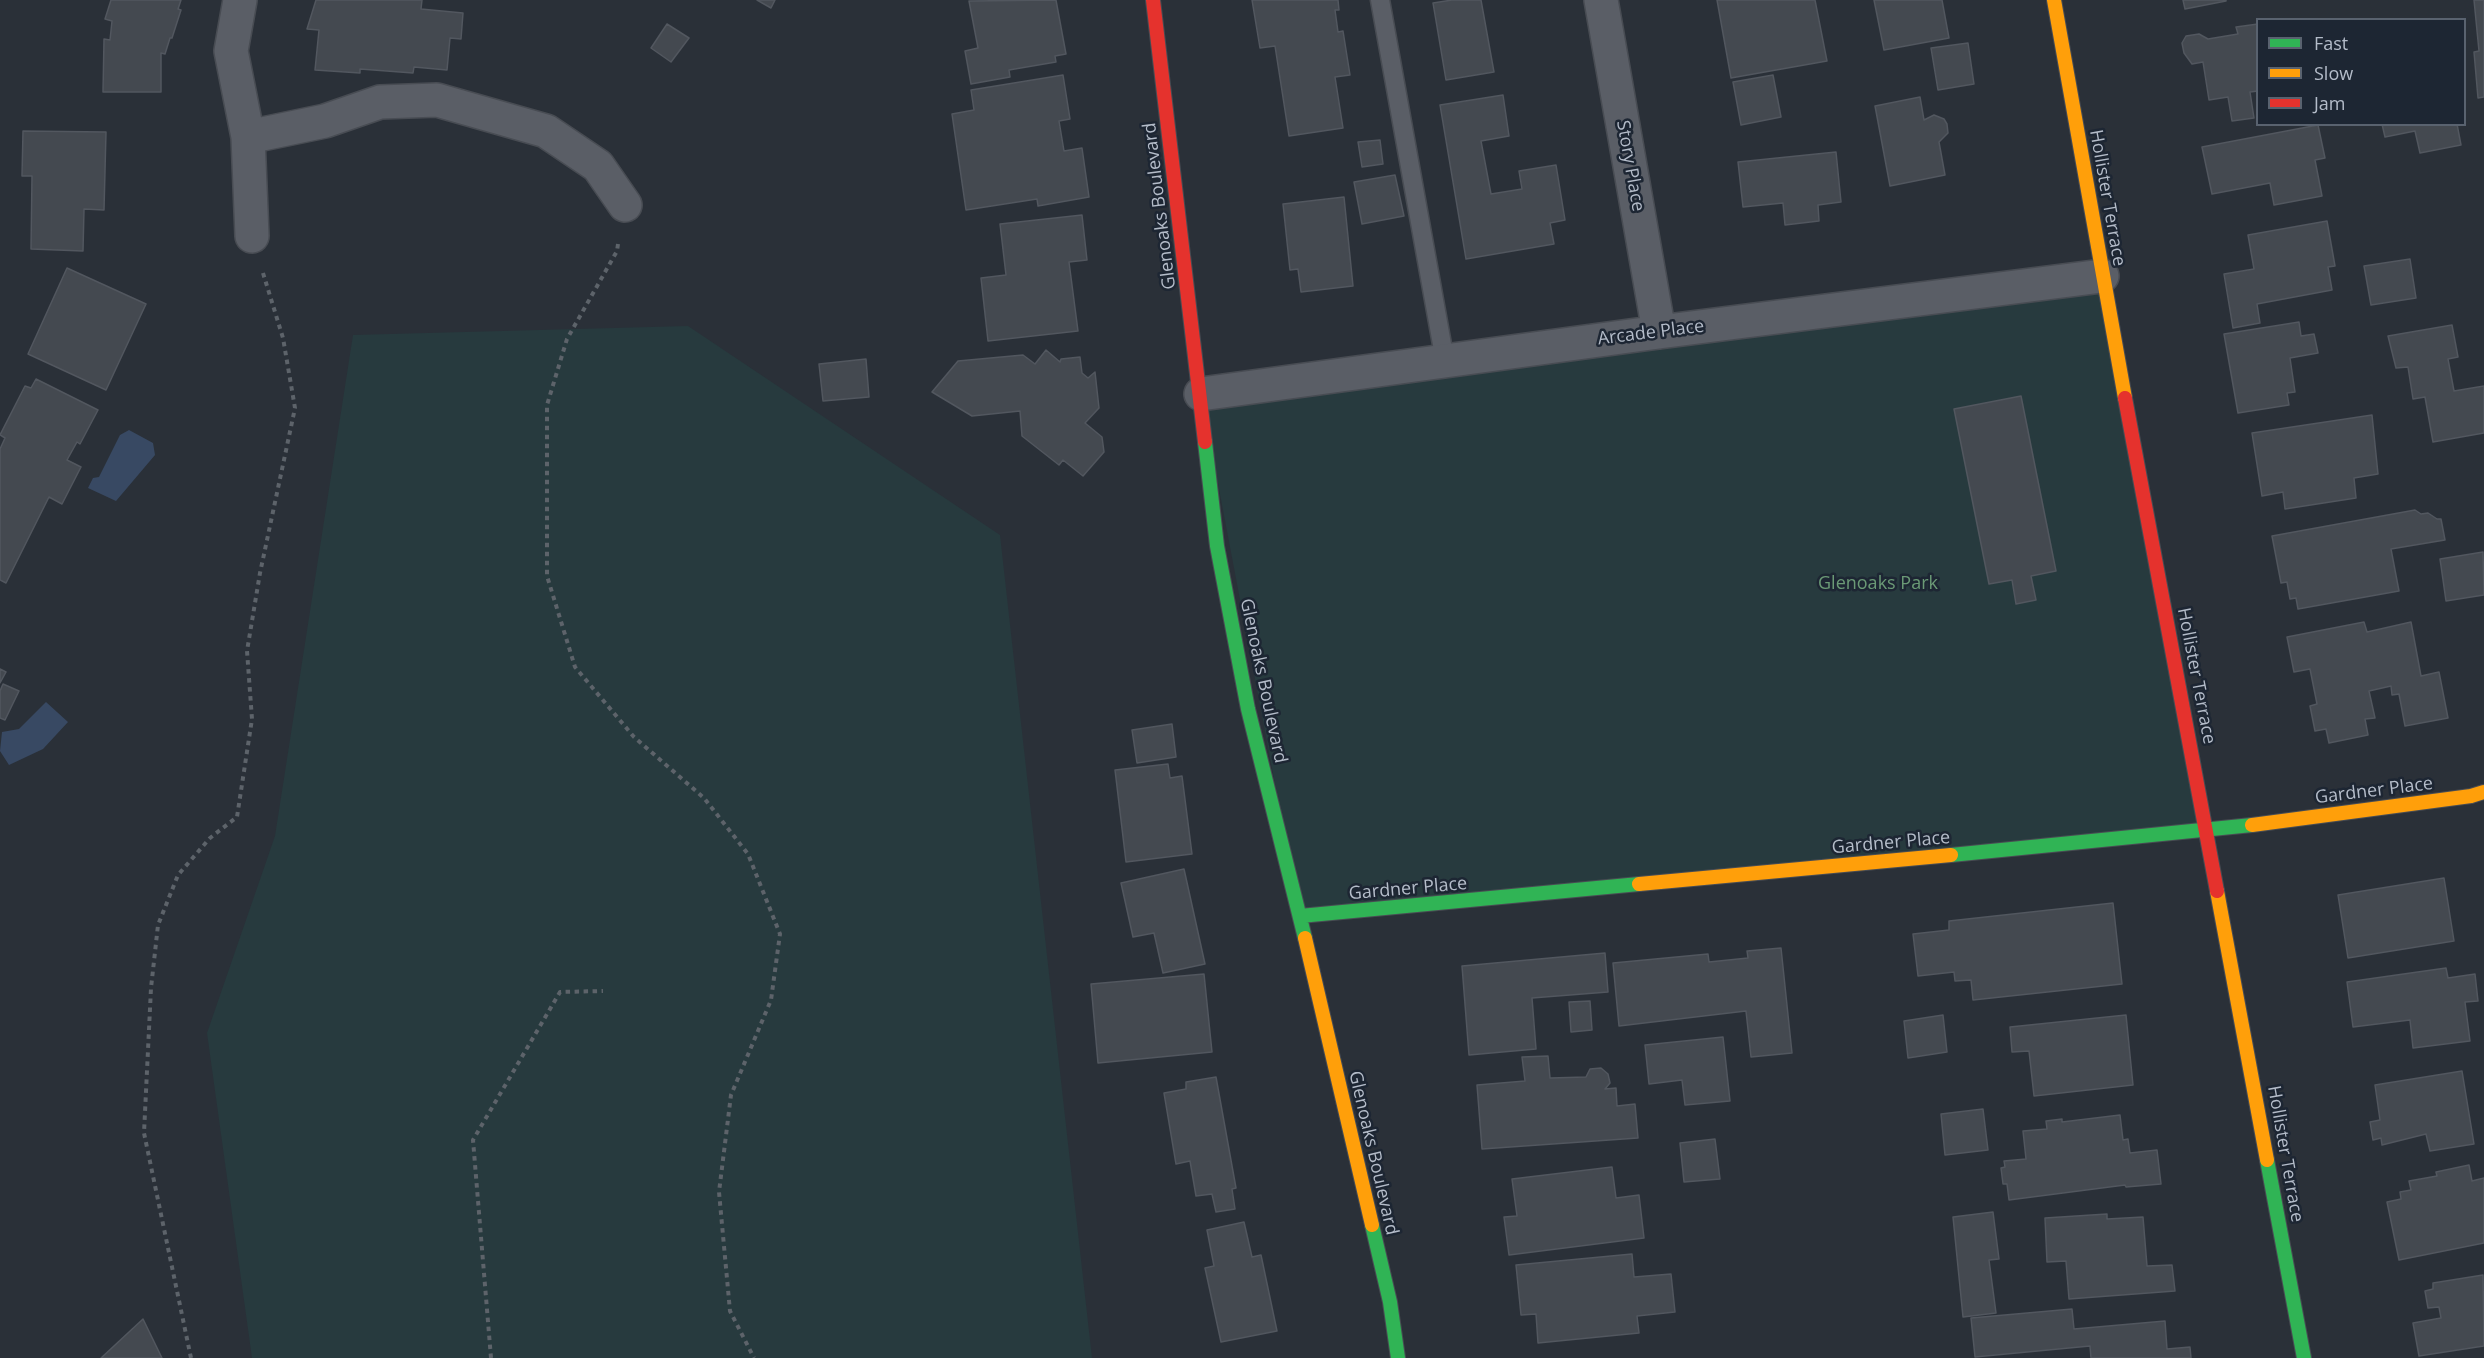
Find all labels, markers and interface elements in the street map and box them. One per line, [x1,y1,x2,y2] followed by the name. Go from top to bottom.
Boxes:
[2256,18,2466,126] legend
[2314,31,2348,55] text: Fast
[2314,61,2353,85] text: Slow
[2314,91,2346,115] text: Jam
[1611,119,1649,213] street label: Story Place
[1139,121,1181,291] street label: Glenoaks Boulevard
[2084,128,2130,268] street label: Hollister Terrace
[1596,316,1706,350] street label: Arcade Place
[1818,573,1938,595] park label: Glenoaks Park
[1235,597,1291,765] street label: Glenoaks Boulevard
[2172,606,2220,746] street label: Hollister Terrace
[2314,773,2434,809] street label: Gardner Place
[1831,827,1951,859] street label: Gardner Place
[1348,873,1468,905] street label: Gardner Place
[1344,1069,1402,1237] street label: Glenoaks Boulevard
[2262,1084,2308,1224] street label: Hollister Terrace

